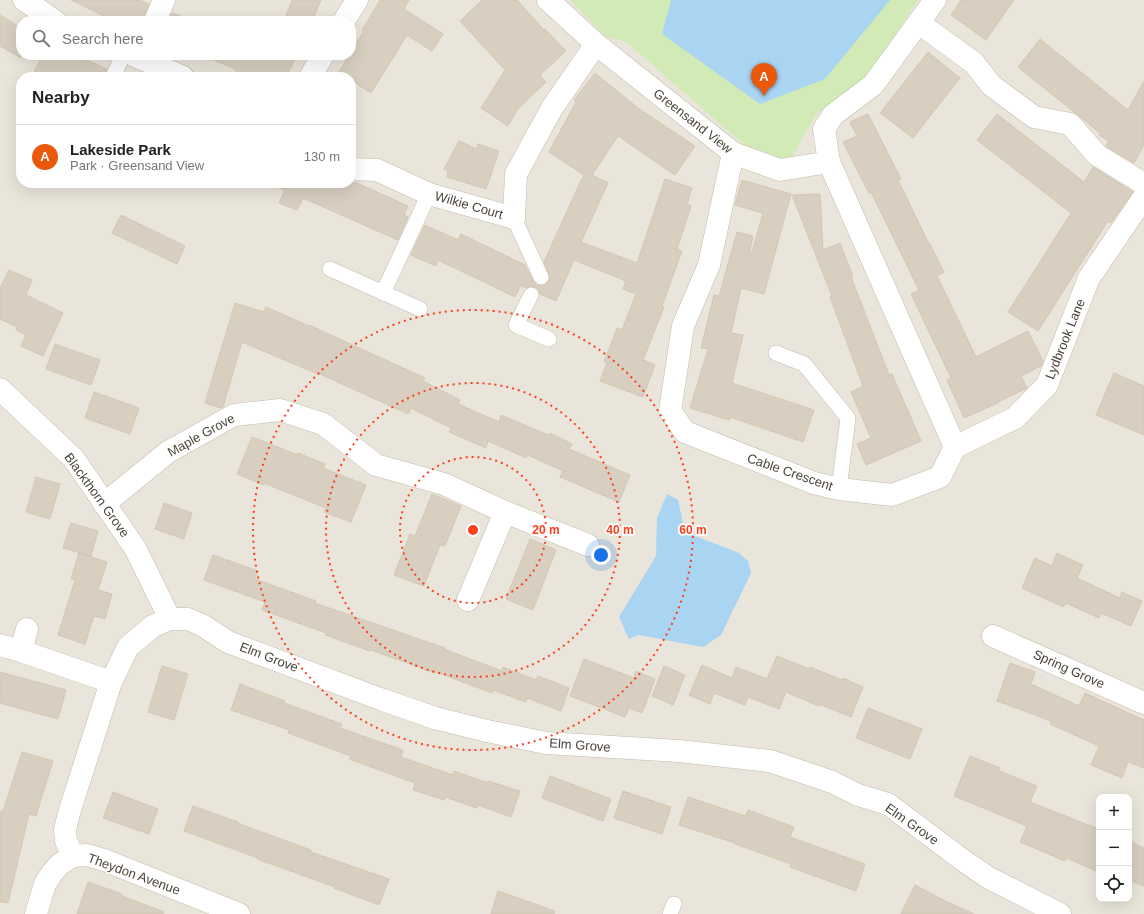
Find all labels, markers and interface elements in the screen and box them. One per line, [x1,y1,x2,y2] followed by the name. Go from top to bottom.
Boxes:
[16,16,356,60] search box
[30,27,52,49] icon: search
[62,30,144,47] text: Search here
[751,63,777,96] pin: A
[651,86,736,157] street label: Greensand View
[32,88,90,107] text: Nearby
[70,141,171,158] text: Lakeside Park
[40,149,50,164] text: A
[304,149,340,164] text: 130 m
[70,158,204,173] text: Park · Greensand View
[433,188,505,222] street label: Wilkie Court
[1042,297,1088,381] street label: Lydbrook Lane
[165,410,237,460] street label: Maple Grove
[61,450,133,540] street label: Blackthorn Grove
[745,450,835,494] street label: Cable Crescent
[466,523,480,537] centre of rings
[532,523,560,537] text: 20 m
[606,523,634,537] text: 40 m
[679,523,707,537] text: 60 m
[591,545,611,565] your location
[238,639,300,675] street label: Elm Grove
[1031,647,1107,691] street label: Spring Grove
[549,735,611,755] street label: Elm Grove
[1096,794,1132,902] map controls
[1096,794,1132,830] button: +
[883,800,941,848] street label: Elm Grove
[1096,830,1132,866] button: −
[86,850,182,898] street label: Theydon Avenue
[1096,866,1132,902] button: locate

